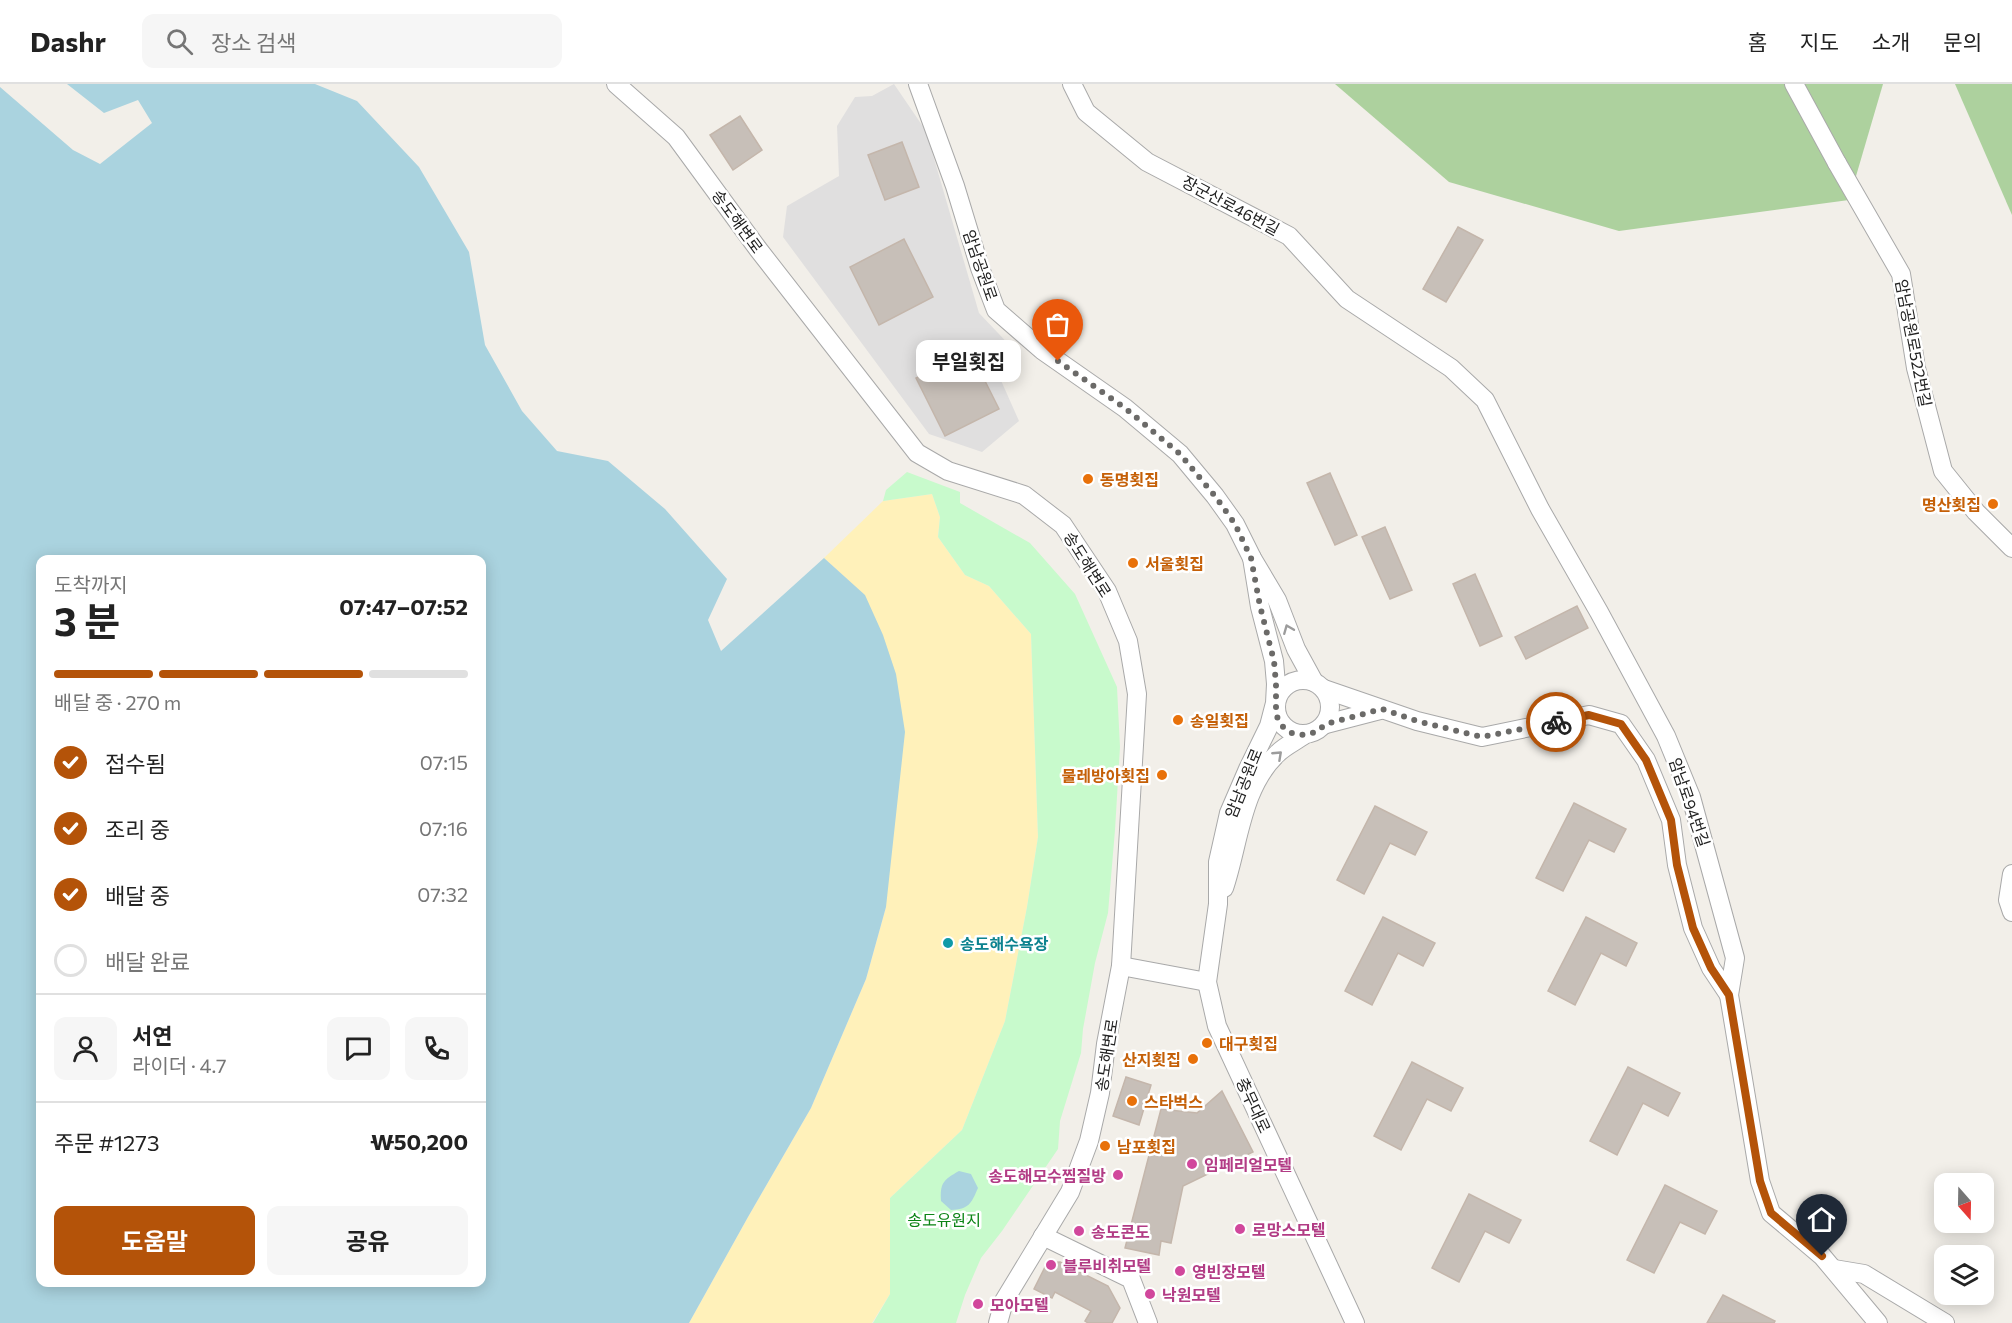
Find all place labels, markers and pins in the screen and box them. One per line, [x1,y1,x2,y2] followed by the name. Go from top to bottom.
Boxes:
[1032,299,1083,361] pin
[917,340,1022,382] callout: 부일횟집
[1100,470,1159,489] place label: 동명횟집
[1081,472,1095,486] marker: 동명횟집
[1922,495,1981,514] place label: 명산횟집
[1986,497,2000,511] marker: 명산횟집
[1145,554,1204,573] place label: 서울횟집
[1126,556,1140,570] marker: 서울횟집
[1190,711,1249,730] place label: 송일횟집
[1171,713,1185,727] marker: 송일횟집
[1062,766,1150,785] place label: 물레방아횟집
[1155,768,1169,782] marker: 물레방아횟집
[960,934,1049,953] place label: 송도해수욕장
[941,936,955,950] marker: 송도해수욕장
[1219,1034,1278,1053] place label: 대구횟집
[1200,1036,1214,1050] marker: 대구횟집
[1122,1050,1181,1069] place label: 산지횟집
[1186,1052,1200,1066] marker: 산지횟집
[1144,1092,1203,1111] place label: 스타벅스
[1125,1094,1139,1108] marker: 스타벅스
[1117,1137,1176,1156] place label: 남포횟집
[1098,1139,1112,1153] marker: 남포횟집
[1204,1155,1292,1174] place label: 임페리얼모텔
[1185,1157,1199,1171] marker: 임페리얼모텔
[988,1166,1106,1185] place label: 송도해모수찜질방
[1111,1168,1125,1182] marker: 송도해모수찜질방
[1796,1194,1847,1256] pin
[1252,1220,1326,1239] place label: 로망스모텔
[1091,1222,1150,1241] place label: 송도콘도
[1233,1222,1247,1236] marker: 로망스모텔
[1072,1224,1086,1238] marker: 송도콘도
[1063,1256,1151,1275] place label: 블루비취모텔
[1044,1258,1058,1272] marker: 블루비취모텔
[1192,1262,1266,1281] place label: 영빈장모텔
[1173,1264,1187,1278] marker: 영빈장모텔
[1162,1285,1221,1304] place label: 낙원모텔
[1143,1287,1157,1301] marker: 낙원모텔
[990,1295,1049,1314] place label: 모아모텔
[971,1297,985,1311] marker: 모아모텔

